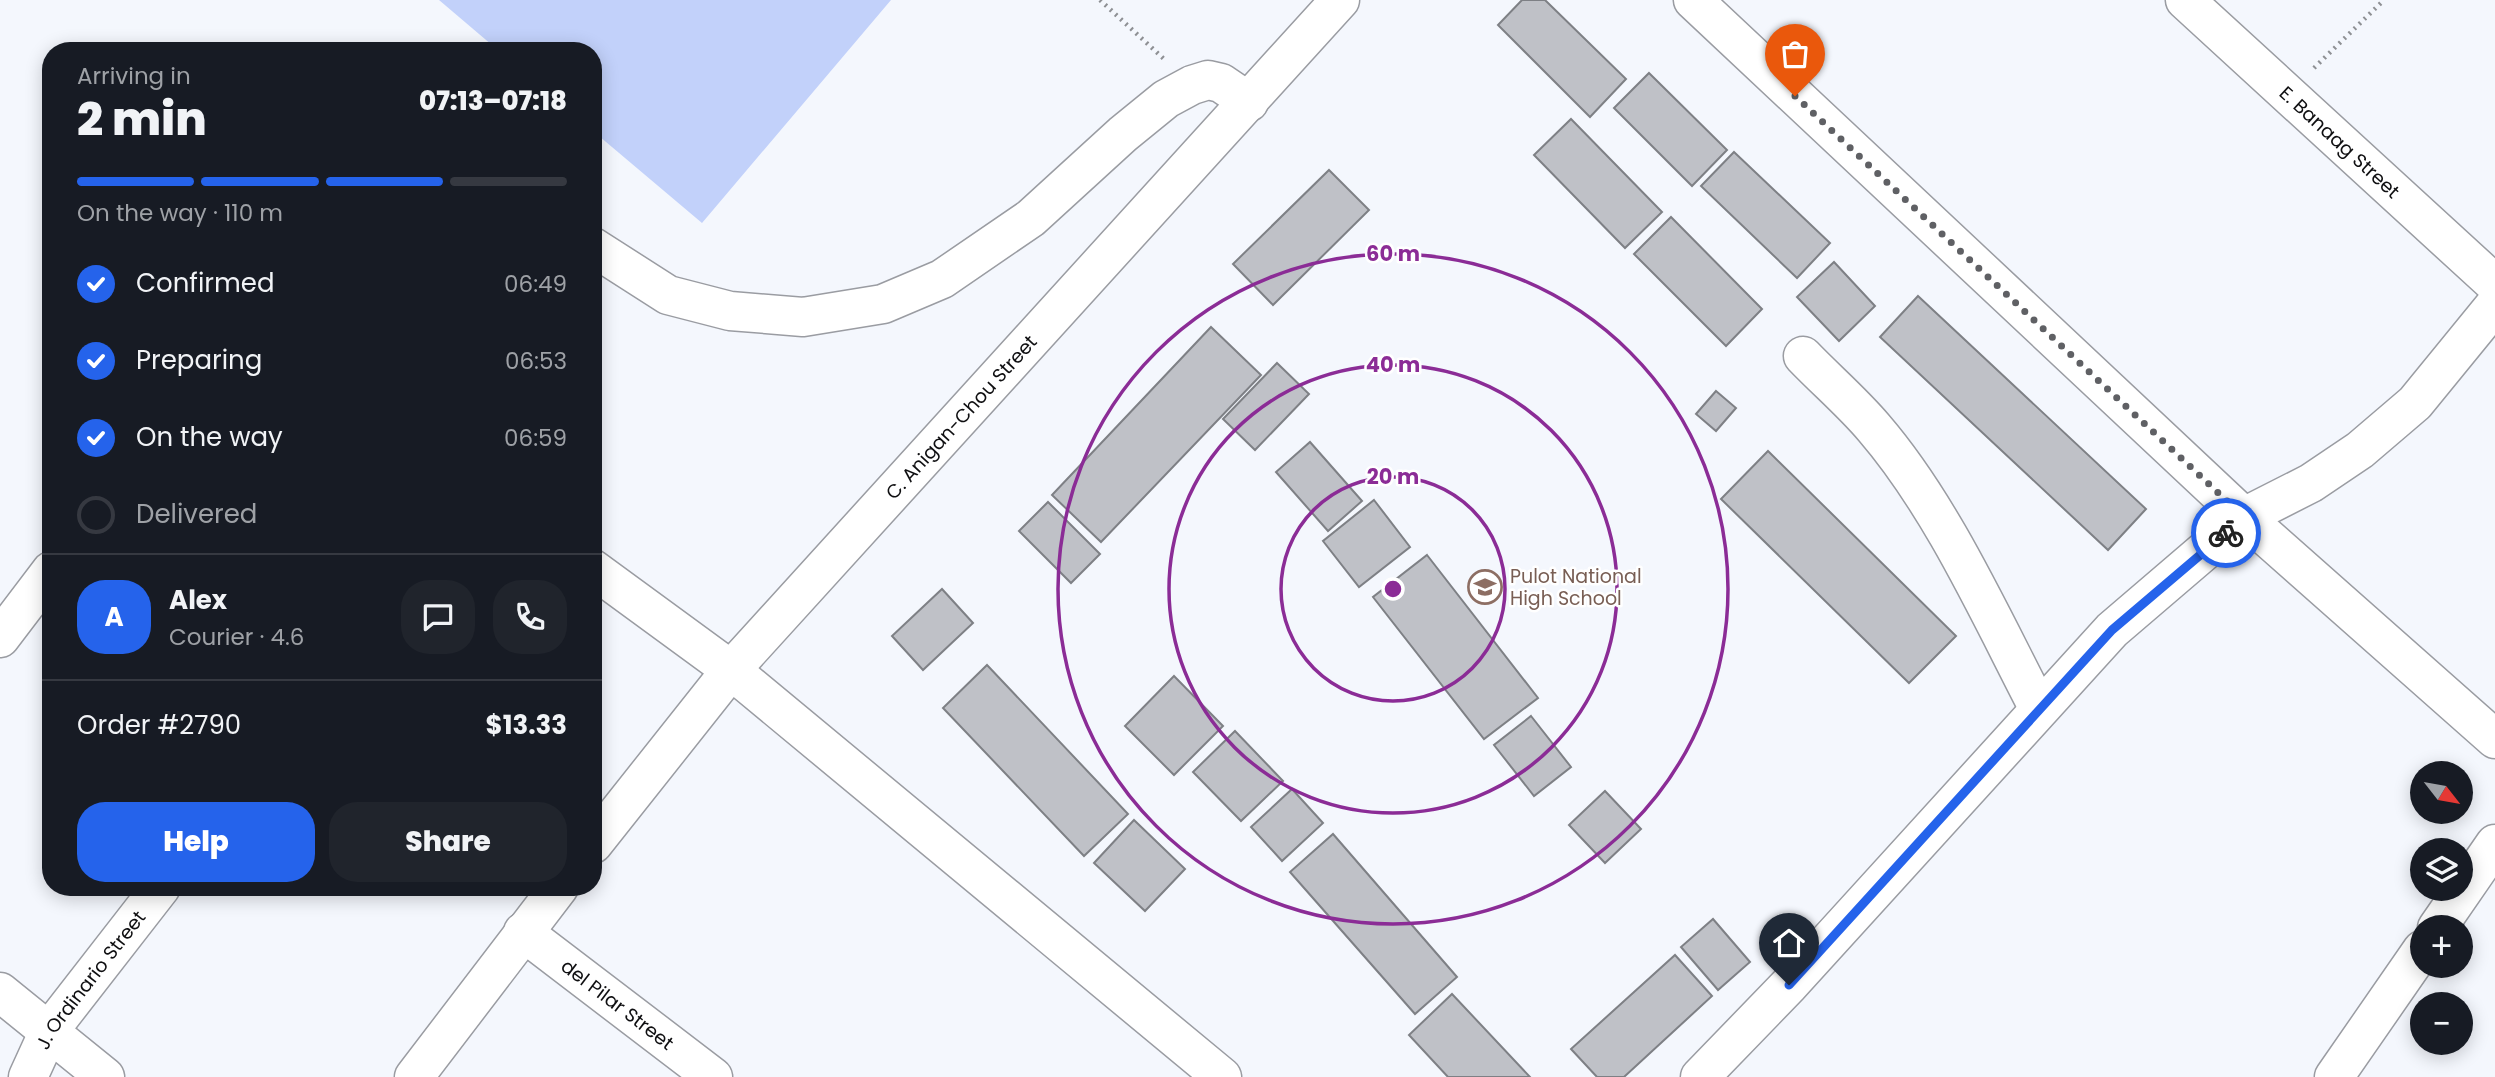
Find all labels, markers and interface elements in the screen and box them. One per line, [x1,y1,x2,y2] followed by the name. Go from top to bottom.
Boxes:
[1765,24,1825,96] pin
[1776,35,1814,73] icon: bag
[77,60,191,92] text: Arriving in
[2273,80,2406,205] street label: E. Banaag Street
[419,83,567,119] text: 07:13–07:18
[77,87,207,151] text: 2 min
[77,197,283,229] text: On the way · 110 m
[1366,239,1420,268] text: 60 m
[77,265,115,303] icon: check
[136,265,274,301] text: Confirmed
[504,268,567,300] text: 06:49
[879,329,1043,505] street label: C. Anigan-Chou Street
[77,342,115,380] icon: check
[136,342,262,378] text: Preparing
[505,345,567,377] text: 06:53
[1366,350,1420,379] text: 40 m
[77,419,115,457] icon: check
[136,419,283,455] text: On the way
[504,422,567,454] text: 06:59
[1367,462,1419,491] text: 20 m
[136,496,257,532] text: Delivered
[2191,498,2261,568] courier
[2207,514,2245,552] icon: bike
[1510,563,1642,612] place label: Pulot National High School
[1466,568,1504,606] school or university icon: Pulot National High School
[1381,577,1405,601] centre of rings
[401,580,475,654] button: chat
[493,580,567,654] button: phone
[169,582,227,618] text: Alex
[104,599,124,635] text: A
[169,621,304,653] text: Courier · 4.6
[77,707,241,743] text: Order #2790
[486,707,567,743] text: $13.33
[2410,761,2473,824] north arrow
[2410,761,2473,1055] map controls
[77,802,315,882] button: Help
[329,802,567,882] button: Share
[2410,838,2473,901] button: layers
[29,905,152,1054] street label: J. Ordinario Street
[1759,913,1819,985] pin
[2410,915,2473,978] button: +
[1770,924,1808,962] icon: home
[555,953,679,1056] street label: del Pilar Street
[2410,992,2473,1055] button: −

